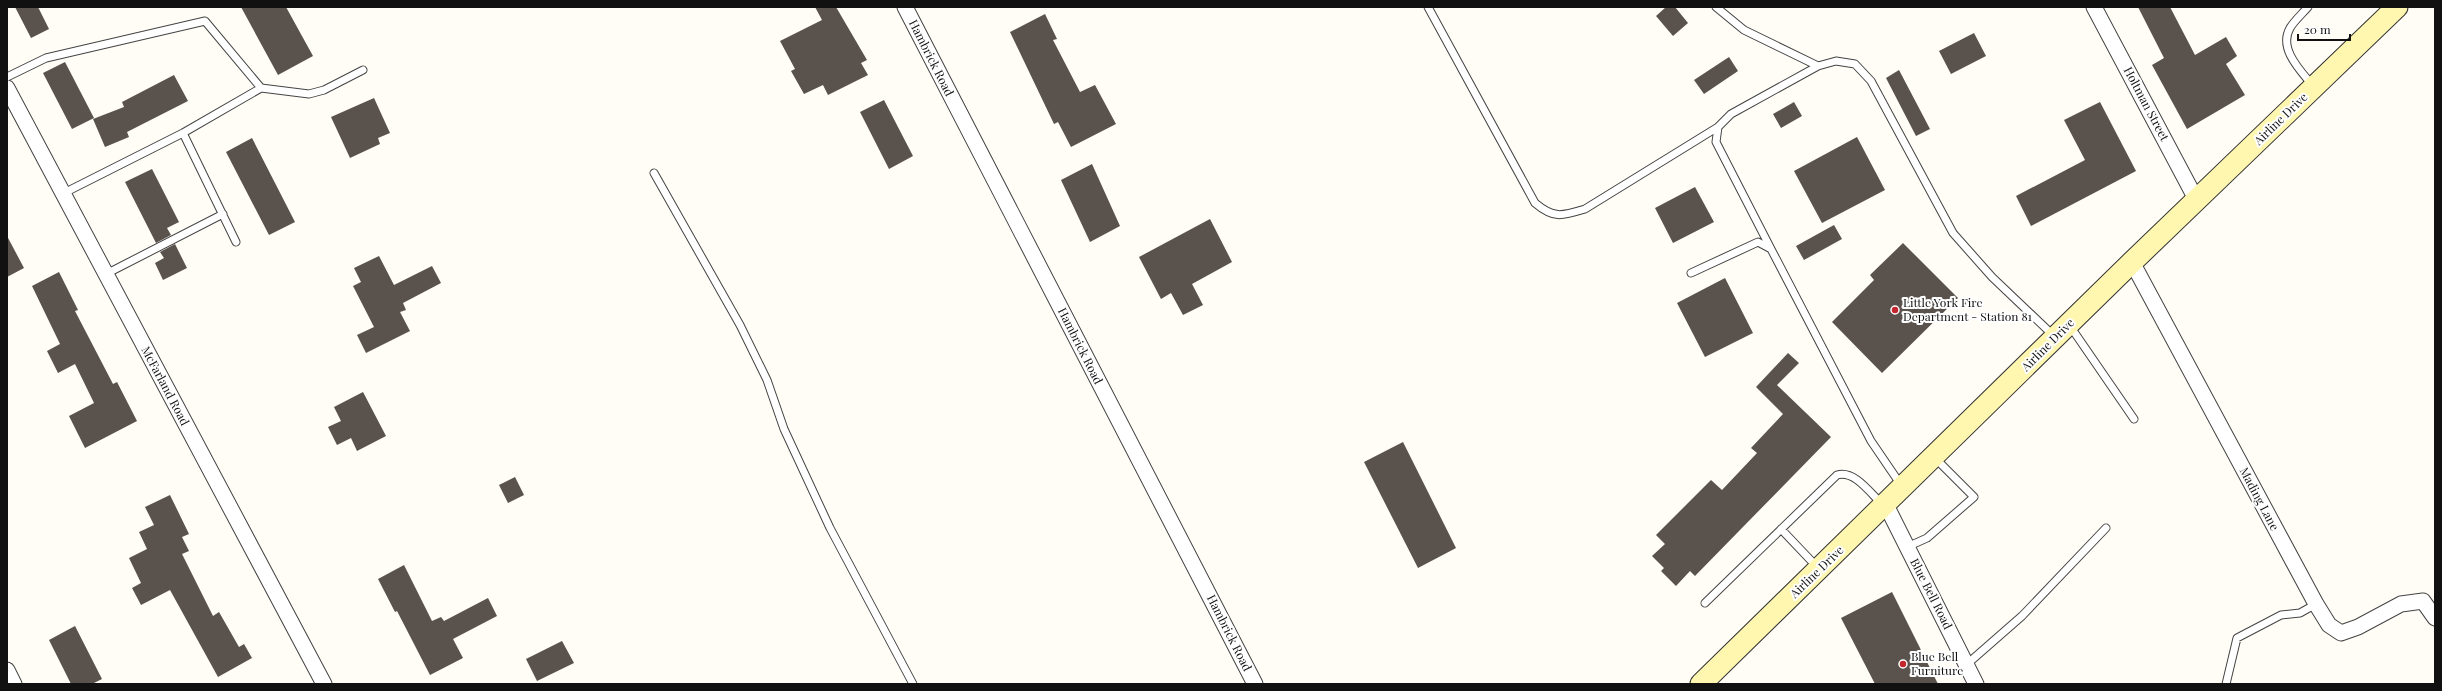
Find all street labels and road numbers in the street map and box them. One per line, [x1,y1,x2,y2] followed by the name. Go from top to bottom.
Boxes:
[906,17,958,99] street label: Hambrick Road
[2121,64,2174,144] street label: Holtman Street
[2249,89,2311,149] street label: Airline Drive
[1055,305,1107,387] street label: Hambrick Road
[2017,314,2077,375] street label: Airline Drive
[138,343,194,428] street label: McFarland Road
[2237,464,2283,533] street label: Mading Lane
[1785,542,1847,602] street label: Airline Drive
[1907,555,1957,632] street label: Blue Bell Road
[1204,592,1256,674] street label: Hambrick Road

